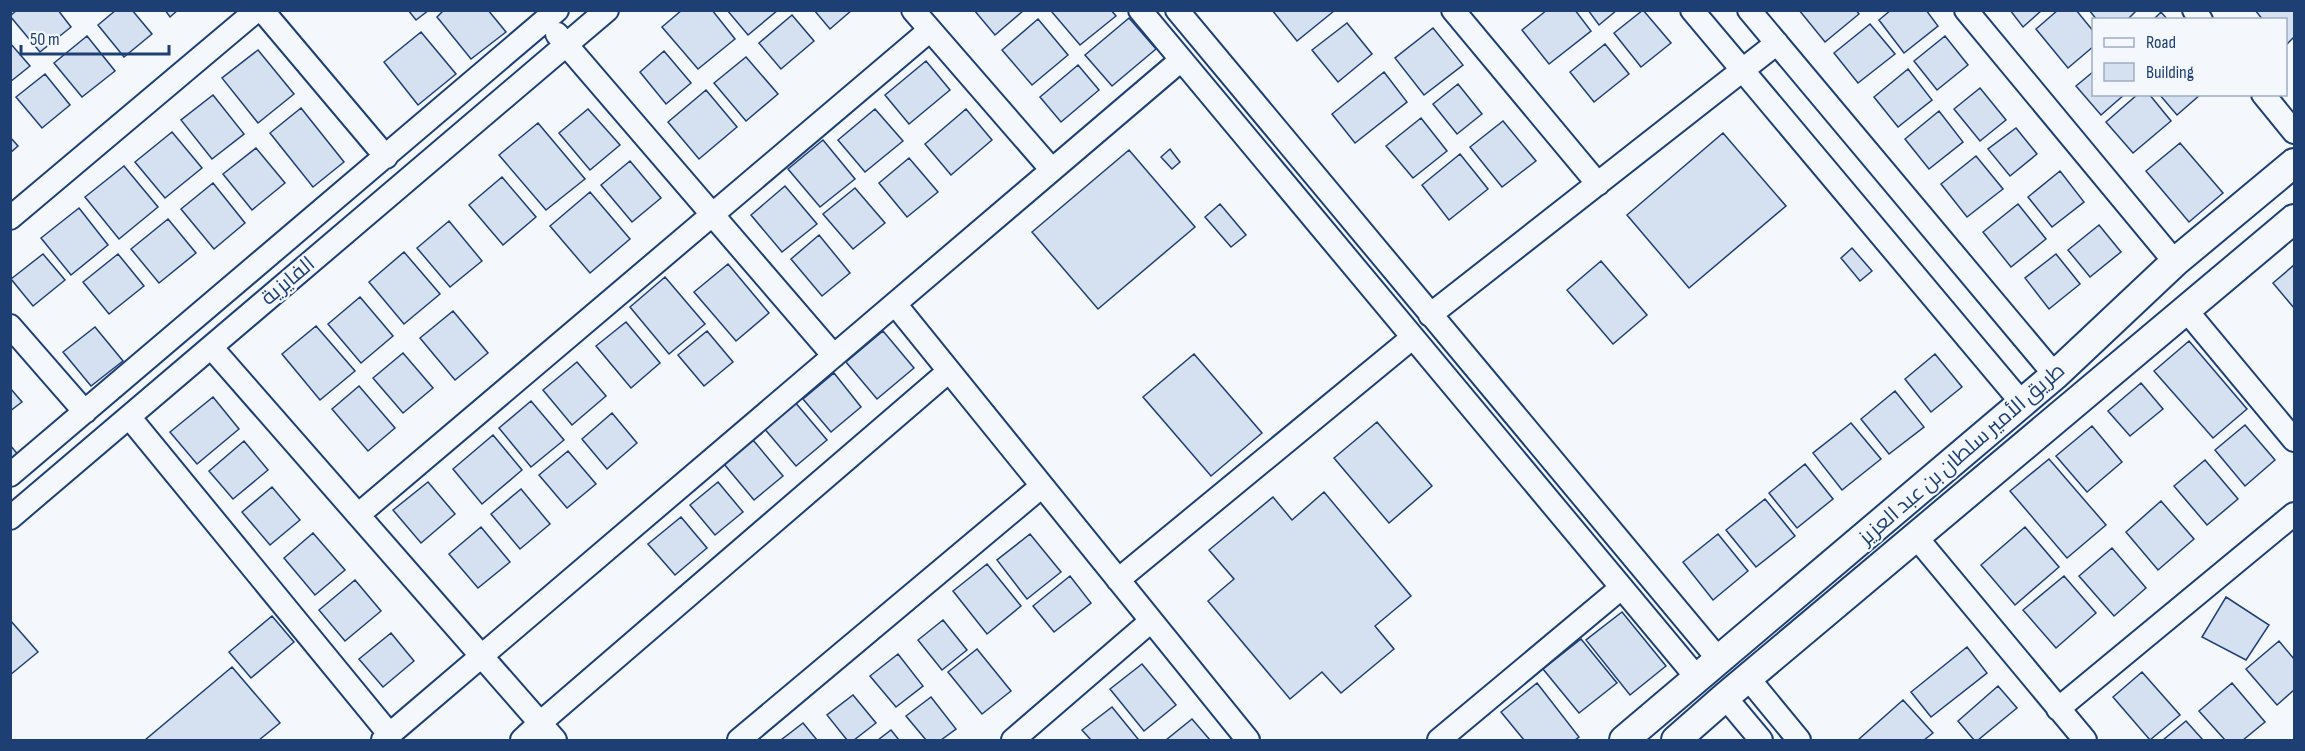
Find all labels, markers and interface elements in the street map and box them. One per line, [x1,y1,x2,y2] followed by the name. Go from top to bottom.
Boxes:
[21,18,170,56] scale bar
[2092,18,2287,96] legend
[30,29,60,50] text: 50 m
[2146,32,2176,53] text: Road
[2146,62,2194,83] text: Building
[256,251,320,311] street label: الفايزية
[1853,358,2070,551] street label: طريق الأمير سلطان بن عبد العزيز

